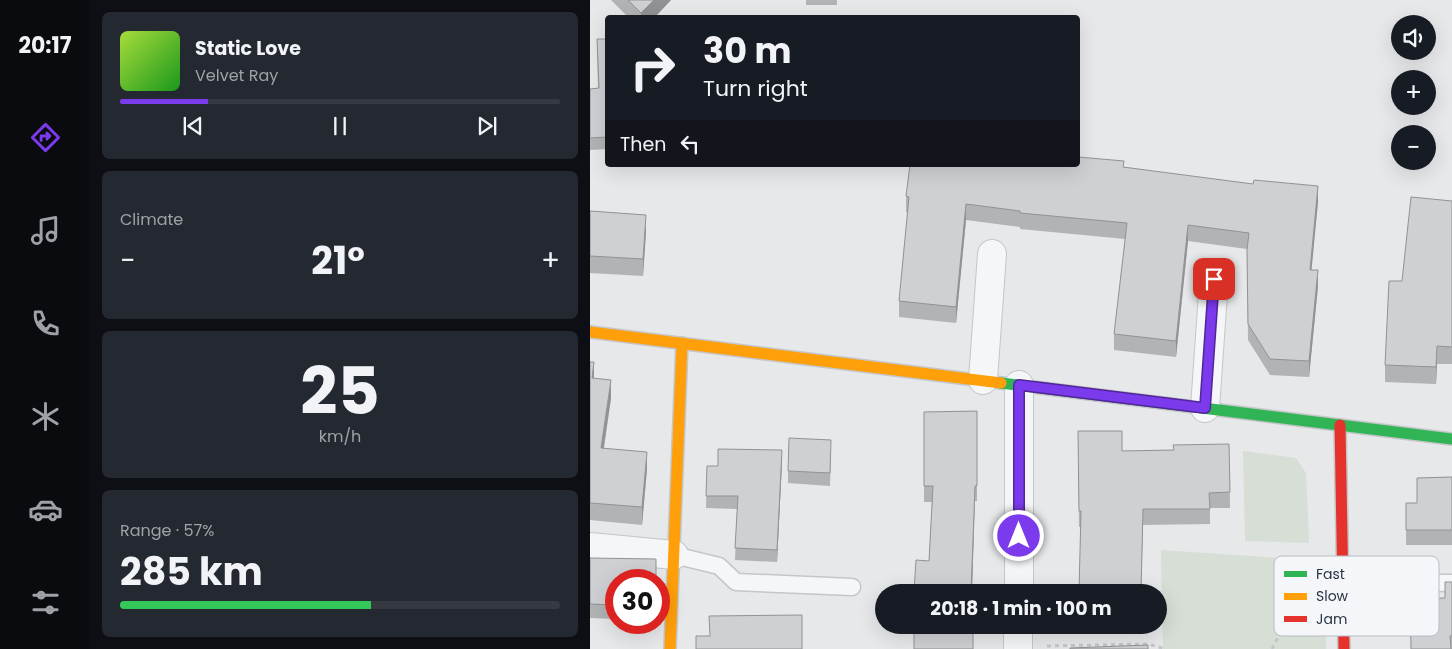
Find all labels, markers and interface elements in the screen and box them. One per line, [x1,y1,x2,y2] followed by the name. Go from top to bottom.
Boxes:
[1391,15,1436,170] map controls
[1391,15,1436,60] button: sound
[703,26,791,75] text: 30 m
[18,30,72,61] text: 20:17
[195,35,301,62] text: Static Love
[620,35,685,100] icon: right
[195,64,278,87] text: Velvet Ray
[1391,70,1436,115] button: +
[703,73,808,104] text: Turn right
[179,112,207,140] icon: previous
[326,112,354,140] icon: pause
[473,112,501,140] icon: next
[28,120,63,155] icon: directions
[1391,125,1436,170] button: −
[676,130,704,158] icon: left
[620,131,666,158] text: Then
[120,208,183,231] text: Climate
[28,213,63,248] icon: music
[311,234,365,287] text: 21°
[120,241,135,280] text: −
[541,241,560,280] text: +
[1193,258,1235,300] pin
[1200,265,1228,293] icon: arrive
[28,306,63,341] icon: phone
[300,346,380,437] text: 25
[28,399,63,434] icon: climate
[319,425,361,448] text: km/h
[28,492,63,527] icon: car
[992,509,1044,561] position arrow
[120,519,214,542] text: Range · 57%
[120,545,263,598] text: 285 km
[1274,556,1439,636] legend
[1316,564,1345,584] text: Fast
[605,569,670,634] speed limit sign: 30
[28,585,63,620] icon: filters
[1316,586,1349,606] text: Slow
[930,595,1112,622] text: 20:18 · 1 min · 100 m
[1316,609,1347,629] text: Jam

